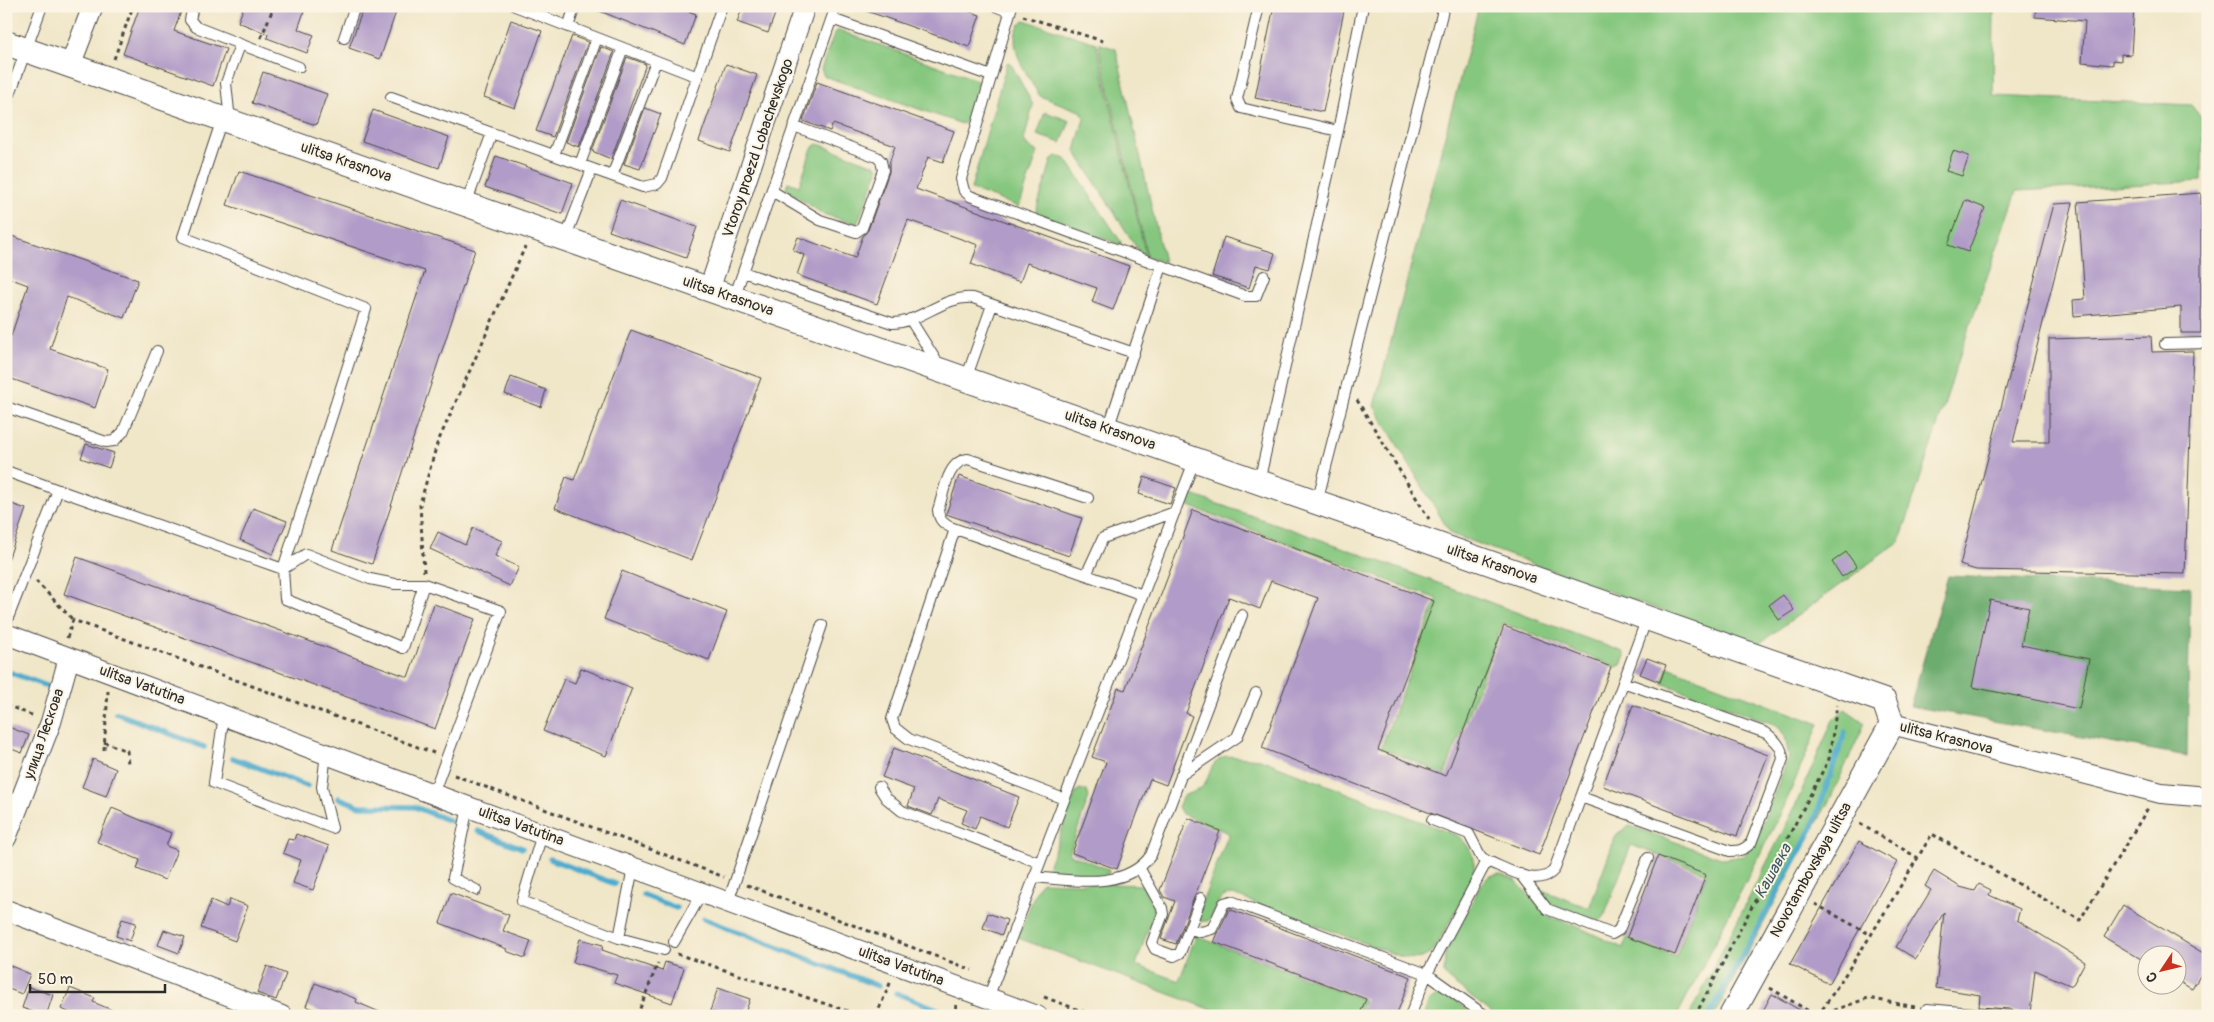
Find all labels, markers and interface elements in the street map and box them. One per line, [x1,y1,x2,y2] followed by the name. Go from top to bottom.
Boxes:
[718,56,798,240] street label: Vtoroy proezd Lobachevskogo
[298,137,394,187] street label: ulitsa Krasnova
[680,271,776,321] street label: ulitsa Krasnova
[1062,405,1158,455] street label: ulitsa Krasnova
[1444,539,1540,589] street label: ulitsa Krasnova
[97,661,188,709] street label: ulitsa Vatutina
[19,686,68,783] street label: улица Лескова
[1897,717,1995,759] street label: ulitsa Krasnova
[1766,799,1856,941] street label: Novotambovskaya ulitsa
[476,802,567,850] street label: ulitsa Vatutina
[1750,839,1797,902] water label: Кашавка
[856,942,947,990] street label: ulitsa Vatutina
[2136,944,2186,994] north arrow
[30,962,165,994] scale bar
[2142,968,2161,986] text: С
[38,970,73,989] text: 50 m

